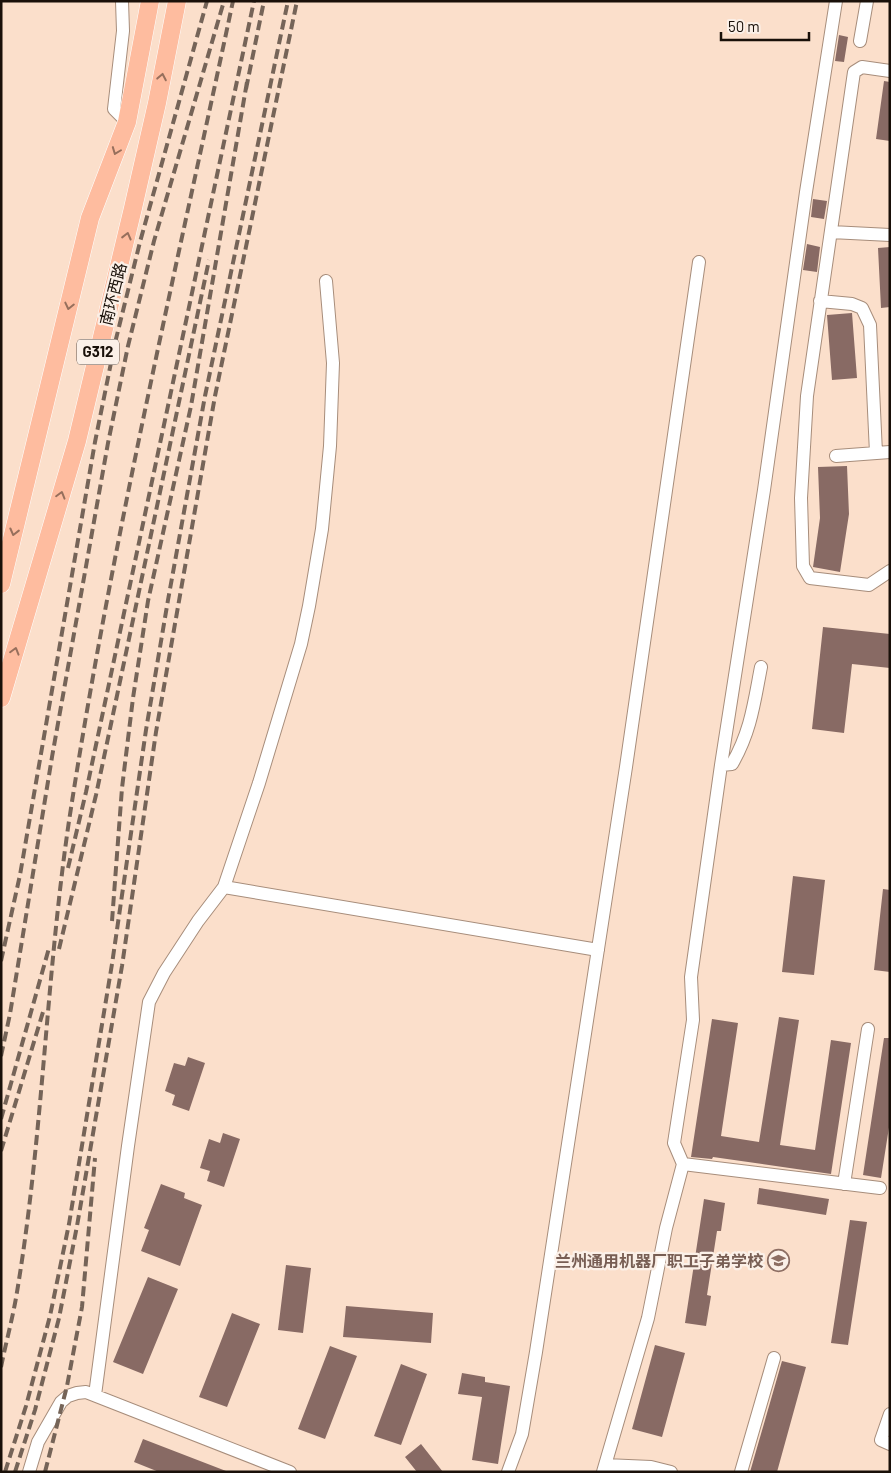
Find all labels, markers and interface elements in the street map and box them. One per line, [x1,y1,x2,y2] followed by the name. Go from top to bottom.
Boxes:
[721,10,808,42] scale bar
[728,17,760,35] text: 50 m
[157,73,167,82] one-way arrow
[112,146,122,155] one-way arrow
[121,231,132,240] one-way arrow
[96,261,129,327] street label: 南环西路
[64,301,75,310] one-way arrow
[77,340,119,364] road number: G312
[55,491,65,500] one-way arrow
[9,527,20,536] one-way arrow
[10,647,20,656] one-way arrow
[767,1249,791,1273] school or university icon: 兰州通用机器厂职工子弟学校
[555,1251,764,1270] place label: 兰州通用机器厂职工子弟学校

